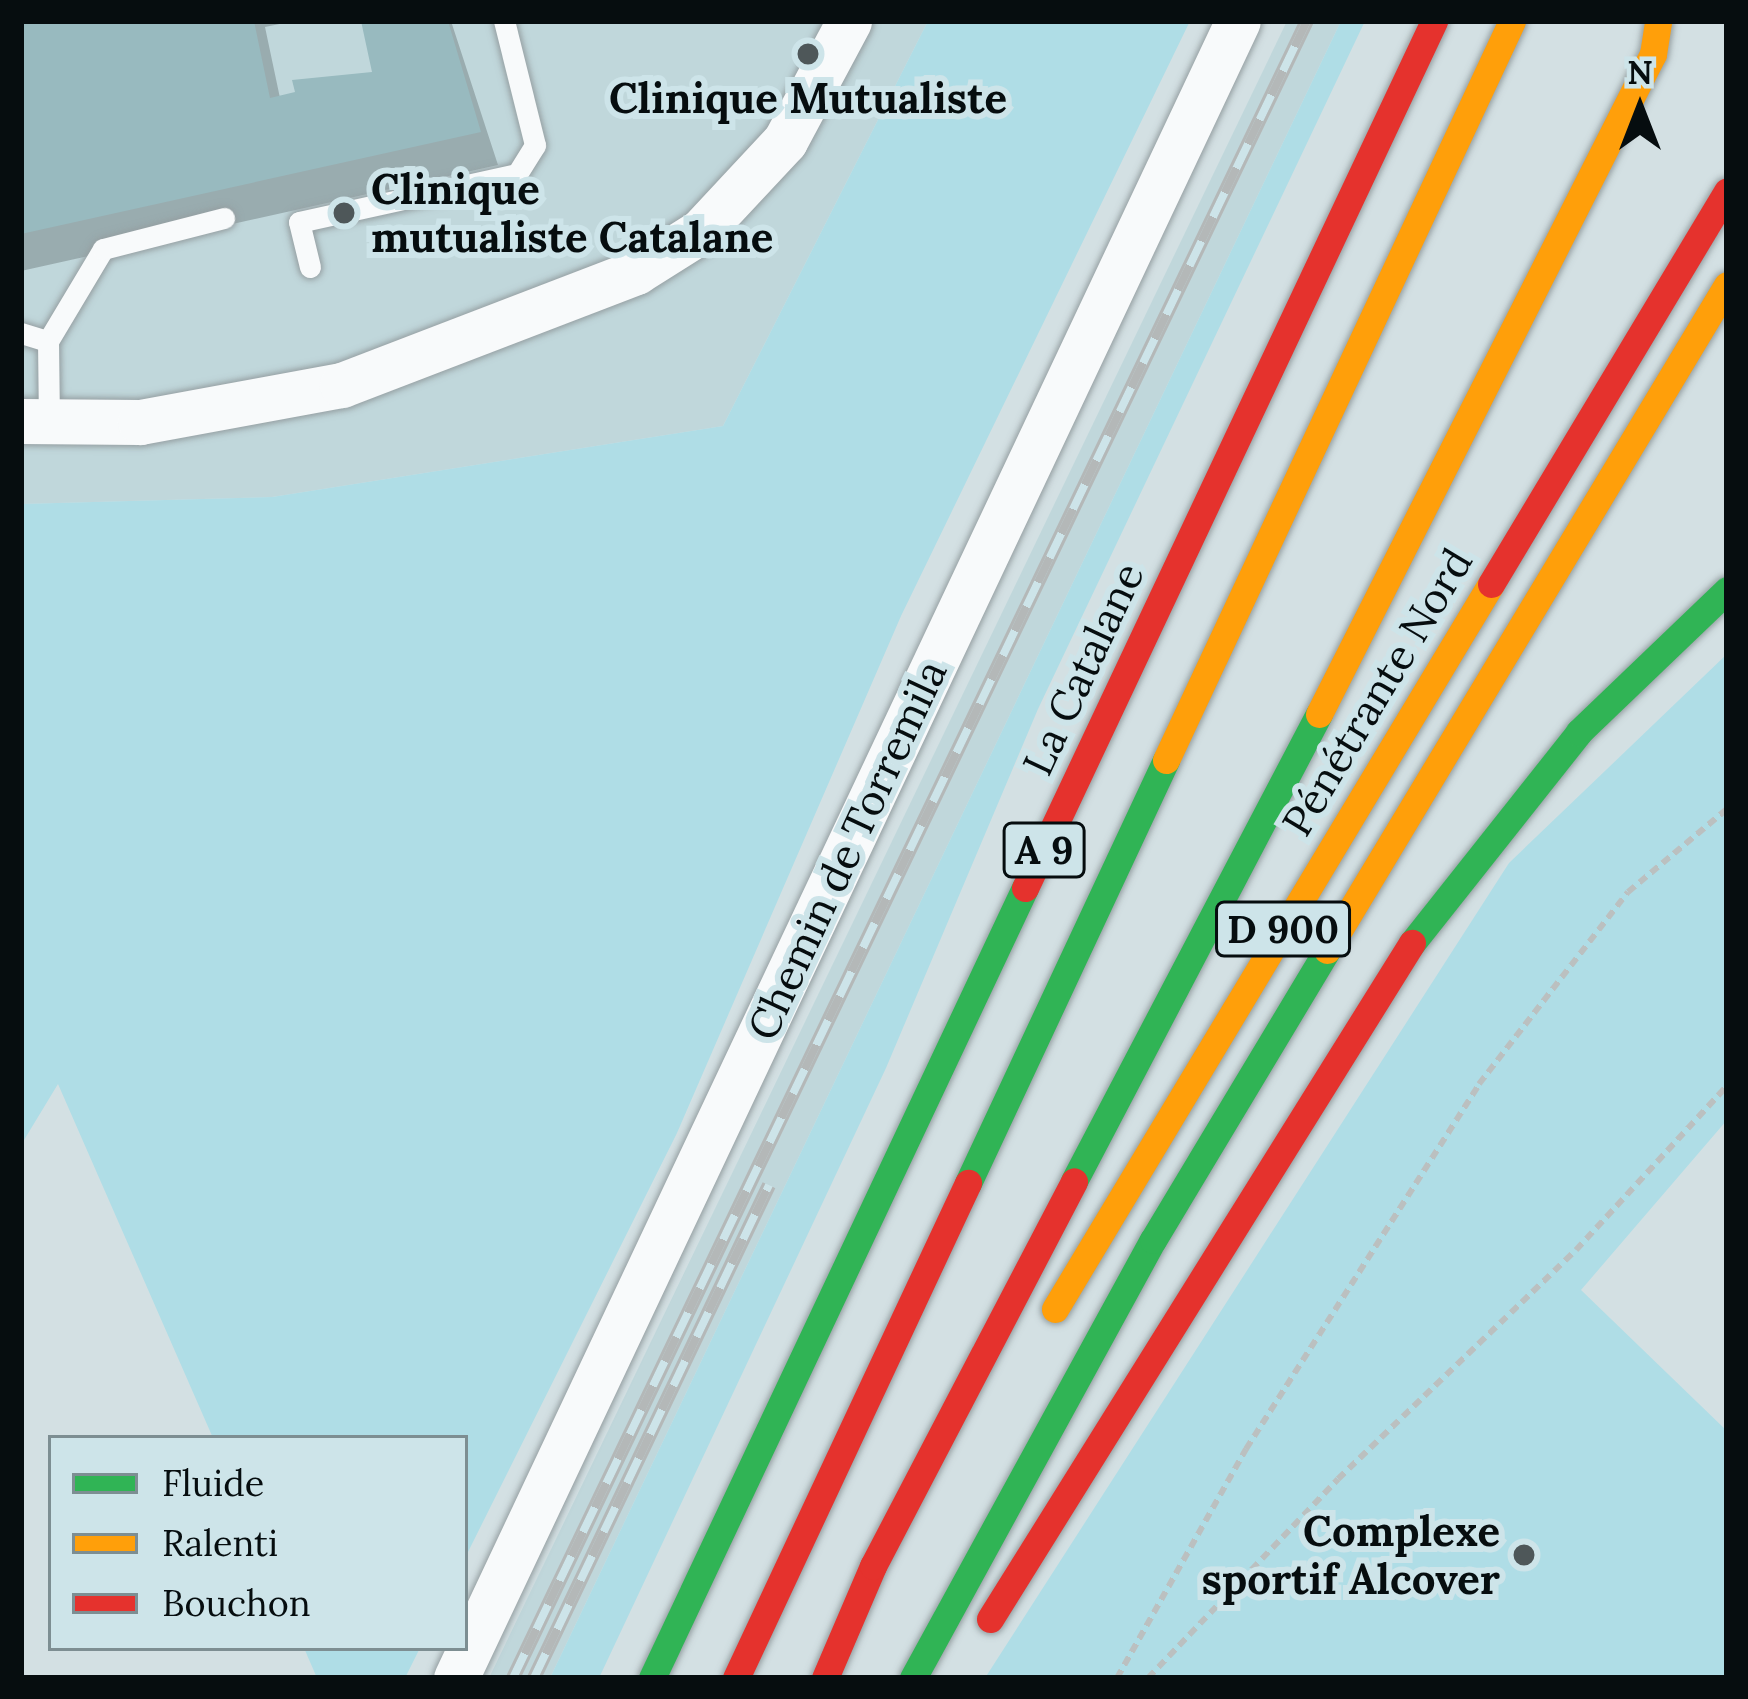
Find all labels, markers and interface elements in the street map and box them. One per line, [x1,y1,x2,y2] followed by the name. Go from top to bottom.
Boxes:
[795,41,821,67] marker: Clinique Mutualiste
[1580,48,1700,168] north arrow
[1627,51,1653,93] text: N
[609,73,1007,123] place label: Clinique Mutualiste
[371,164,773,262] place label: Clinique mutualiste Catalane
[328,197,360,229] marker: Clinique mutualiste Catalane
[1271,539,1483,845] street label: Pénétrante Nord
[1012,555,1154,783] street label: La Catalane
[737,652,957,1048] street label: Chemin de Torremila
[1002,817,1086,883] road number: A 9
[1214,896,1352,962] road number: D 900
[48,1435,468,1651] legend
[162,1460,264,1506] text: Fluide
[1202,1506,1500,1604] place label: Complexe sportif Alcover
[162,1520,278,1566] text: Ralenti
[1511,1542,1537,1568] marker: Complexe sportif Alcover
[162,1580,311,1626] text: Bouchon

